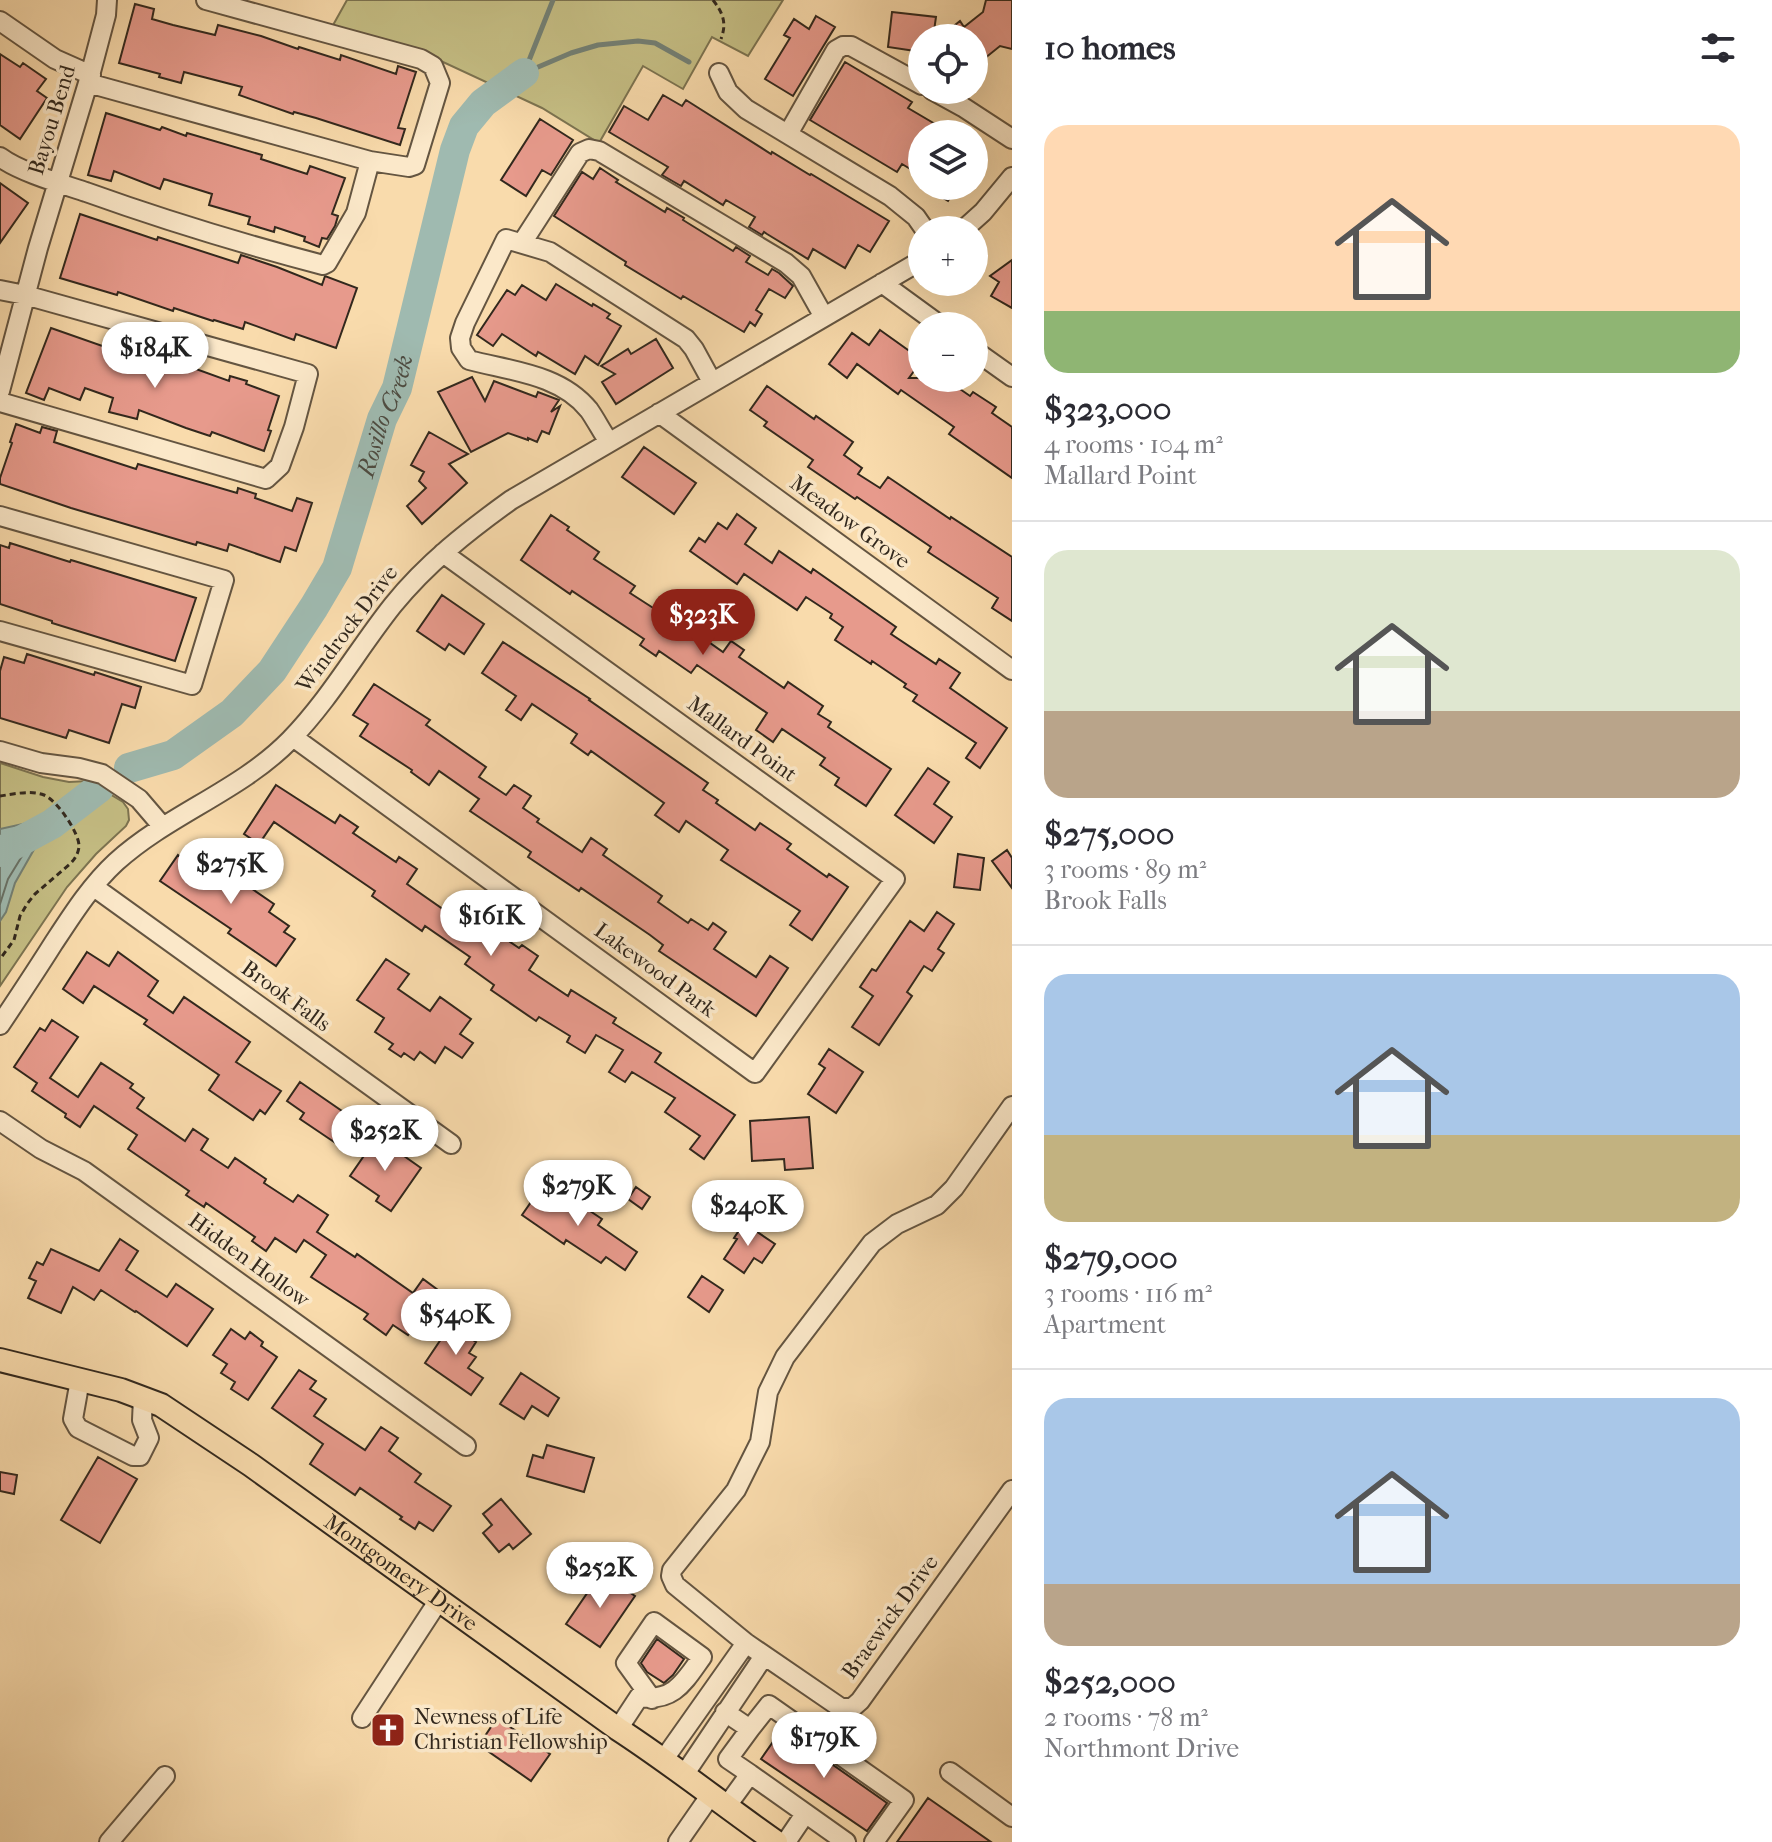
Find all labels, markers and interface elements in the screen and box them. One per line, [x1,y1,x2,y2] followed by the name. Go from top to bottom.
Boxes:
[908,24,988,392] map controls
[908,24,988,104] button: locate
[1696,26,1740,70] icon: filters
[1044,28,1175,68] text: 10 homes
[23,61,81,178] street label: Bayou Bend
[908,120,988,200] button: layers
[1320,177,1464,321] icon: home
[908,216,988,296] button: +
[908,312,988,392] button: −
[99,322,211,390] pin: $184K
[120,332,190,363] text: $184K
[351,352,419,482] water label: Rosillo Creek
[1044,389,1171,429] text: $323,000
[1044,429,1223,460] text: 4 rooms · 104 m²
[1044,460,1197,491] text: Mallard Point
[785,470,915,574] street label: Meadow Grove
[290,560,403,698] street label: Windrock Drive
[647,589,759,657] pin: $323K
[669,599,737,630] text: $323K
[1320,602,1464,746] icon: home
[682,691,802,788] street label: Mallard Point
[1044,814,1175,854] text: $275,000
[175,838,287,906] pin: $275K
[196,848,266,879] text: $275K
[1044,854,1206,885] text: 3 rooms · 89 m²
[1044,885,1167,916] text: Brook Falls
[435,890,547,958] pin: $161K
[458,900,524,931] text: $161K
[589,917,721,1023] street label: Lakewood Park
[236,955,336,1037] street label: Brook Falls
[1320,1026,1464,1170] icon: home
[329,1105,441,1173] pin: $252K
[349,1115,421,1146] text: $252K
[522,1160,634,1228] pin: $279K
[542,1170,614,1201] text: $279K
[692,1180,804,1248] pin: $240K
[710,1190,786,1221] text: $240K
[183,1207,315,1313] street label: Hidden Hollow
[1044,1238,1178,1278] text: $279,000
[1044,1278,1212,1309] text: 3 rooms · 116 m²
[400,1289,512,1357] pin: $540K
[419,1299,493,1330] text: $540K
[1044,1309,1166,1340] text: Apartment
[1320,1450,1464,1594] icon: home
[319,1509,483,1637] street label: Montgomery Drive
[544,1542,656,1610] pin: $252K
[836,1550,944,1684] street label: Braewick Drive
[564,1552,636,1583] text: $252K
[1044,1662,1176,1702] text: $252,000
[1044,1702,1208,1733] text: 2 rooms · 78 m²
[414,1704,608,1755] place label: Newness of Life Christian Fellowship
[369,1711,407,1749] church icon: Newness of Life Christian Fellowship
[768,1712,880,1780] pin: $179K
[790,1722,858,1753] text: $179K
[1044,1733,1239,1764] text: Northmont Drive

